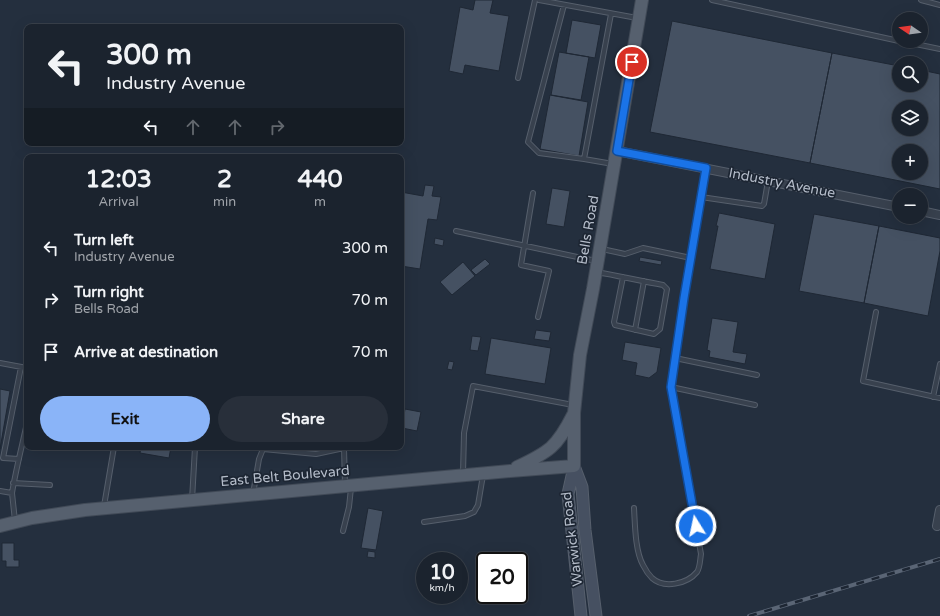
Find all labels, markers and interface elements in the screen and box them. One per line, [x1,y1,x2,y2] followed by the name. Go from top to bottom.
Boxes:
[892,12,928,48] north arrow
[892,12,928,224] map controls
[106,38,192,72] text: 300 m
[40,40,92,92] icon: left
[615,45,649,79] pin
[621,51,643,73] icon: arrive
[892,56,928,92] button: search
[106,72,245,94] text: Industry Avenue
[892,100,928,136] button: layers
[140,116,162,138] icon: left
[182,116,204,138] icon: ahead
[224,116,246,138] icon: ahead
[266,116,288,138] icon: right
[892,144,928,180] button: +
[727,164,837,202] street label: Industry Avenue
[85,165,152,194] text: 12:03
[217,165,232,194] text: 2
[297,165,343,194] text: 440
[892,188,928,224] button: −
[98,194,139,210] text: Arrival
[213,194,236,210] text: min
[314,194,326,210] text: m
[574,194,602,266] street label: Bells Road
[74,231,134,249] text: Turn left
[40,237,62,259] icon: left
[342,239,388,257] text: 300 m
[74,249,175,265] text: Industry Avenue
[74,283,144,301] text: Turn right
[40,289,62,311] icon: right
[351,291,388,309] text: 70 m
[74,301,139,317] text: Bells Road
[40,341,62,363] icon: arrive
[74,343,218,361] text: Arrive at destination
[351,343,388,361] text: 70 m
[40,396,210,442] button: Exit
[218,396,388,442] button: Share
[220,462,350,490] street label: East Belt Boulevard
[558,491,586,587] street label: Warwick Road
[675,505,717,547] position arrow
[476,552,528,604] speed limit sign: 20
[429,561,455,585] text: 10
[429,582,455,594] text: km/h

